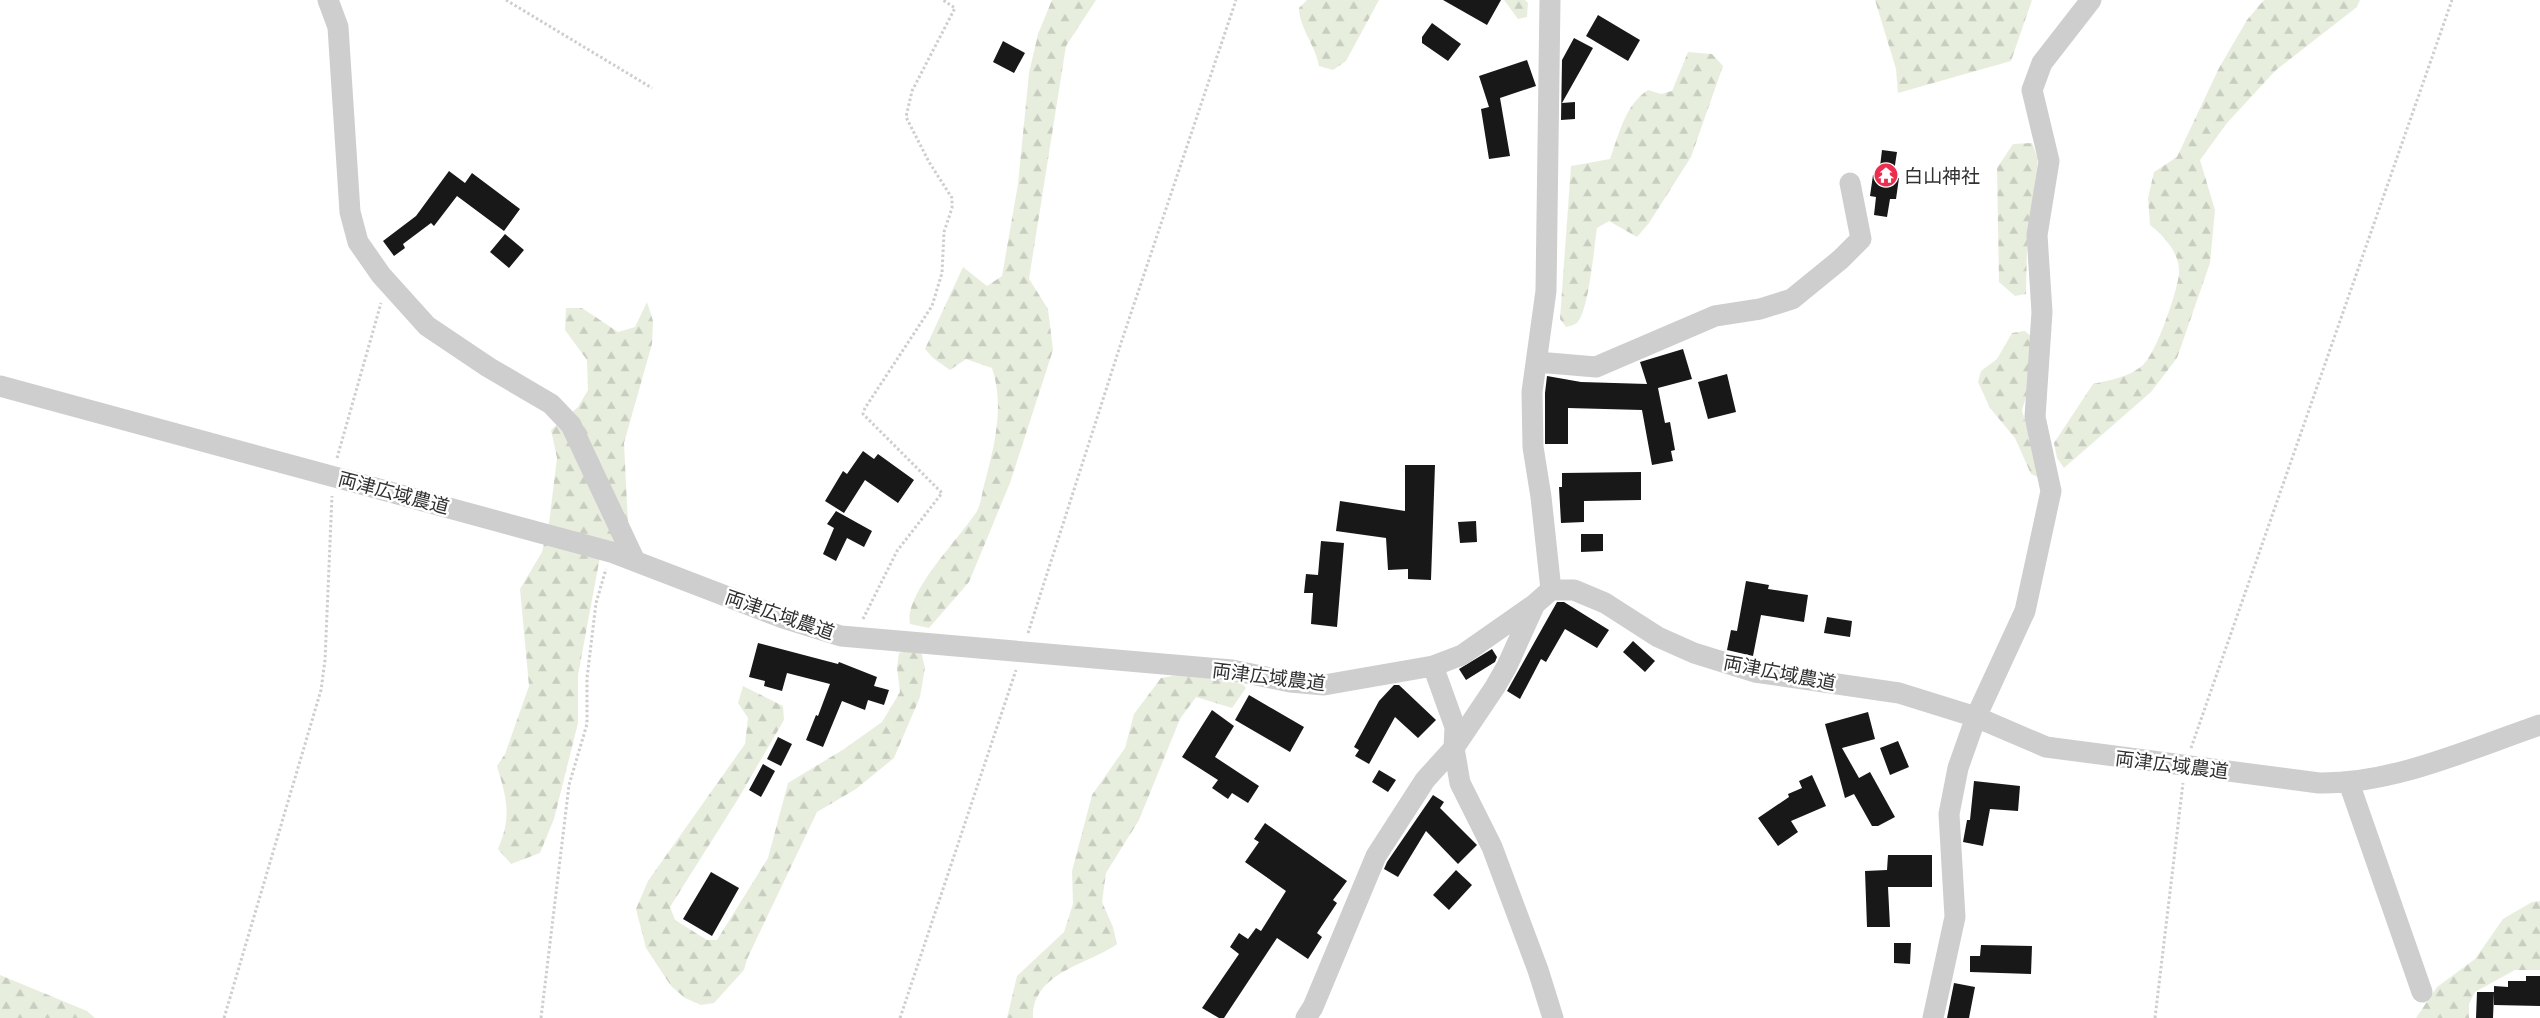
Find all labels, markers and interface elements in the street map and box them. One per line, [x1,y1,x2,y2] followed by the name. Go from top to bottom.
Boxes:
[1904,161,1980,190] place label: 白山神社
[1873,162,1899,188] temple icon: 白山神社
[335,463,453,521] street label: 両津広域農道
[721,582,839,646] street label: 両津広域農道
[1721,647,1839,697] street label: 両津広域農道
[1211,655,1327,697] street label: 両津広域農道
[2114,743,2230,785] street label: 両津広域農道

